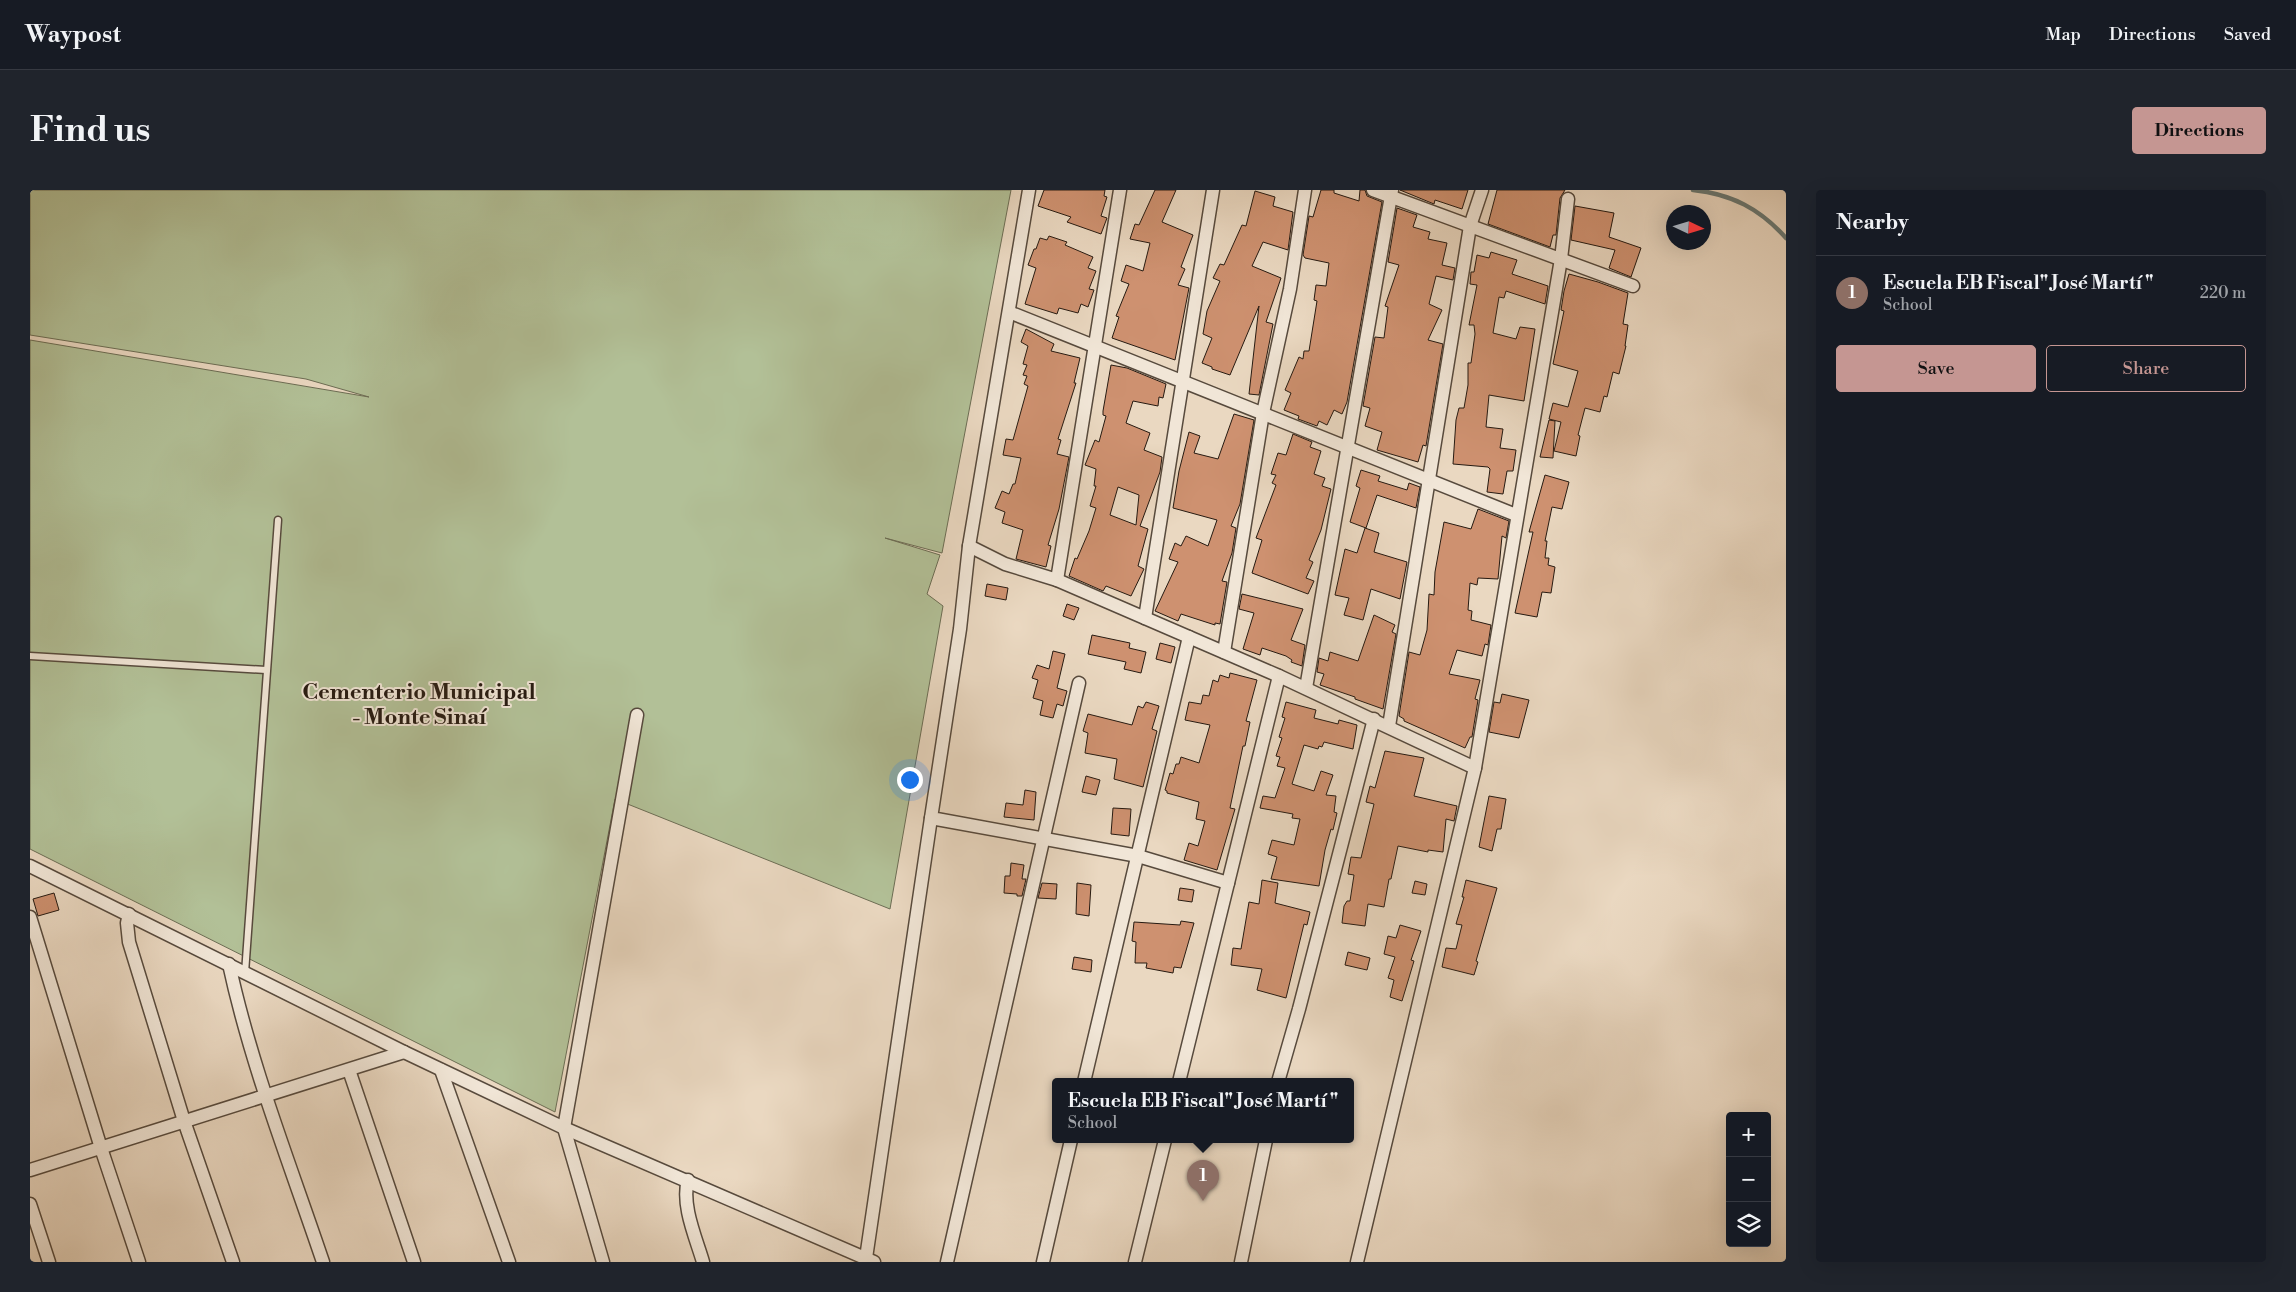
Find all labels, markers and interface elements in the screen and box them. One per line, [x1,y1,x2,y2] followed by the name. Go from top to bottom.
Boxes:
[25,20,121,50] text: Waypost
[2045,23,2081,46] text: Map
[2109,23,2196,46] text: Directions
[2224,23,2271,46] text: Saved
[2132,107,2266,154] button: Directions
[30,109,150,152] text: Find us
[1666,205,1711,250] north arrow
[1836,210,1909,236] text: Nearby
[1883,271,2153,295] text: Escuela EB Fiscal" José Martí "
[1848,283,1856,303] text: 1
[2200,283,2246,303] text: 220 m
[1883,295,1932,315] text: School
[1836,345,2036,392] button: Save
[2046,345,2246,392] button: Share
[302,679,536,731] district label: Cementerio Municipal - Monte Sinaí
[897,767,923,793] your location
[1052,1078,1354,1143] popup
[1068,1089,1338,1113] text: Escuela EB Fiscal" José Martí "
[1726,1112,1771,1247] map controls
[1726,1112,1771,1157] button: +
[1068,1113,1117,1133] text: School
[1726,1157,1771,1202] button: −
[1187,1160,1219,1201] pin: 1
[1726,1202,1771,1247] button: layers

